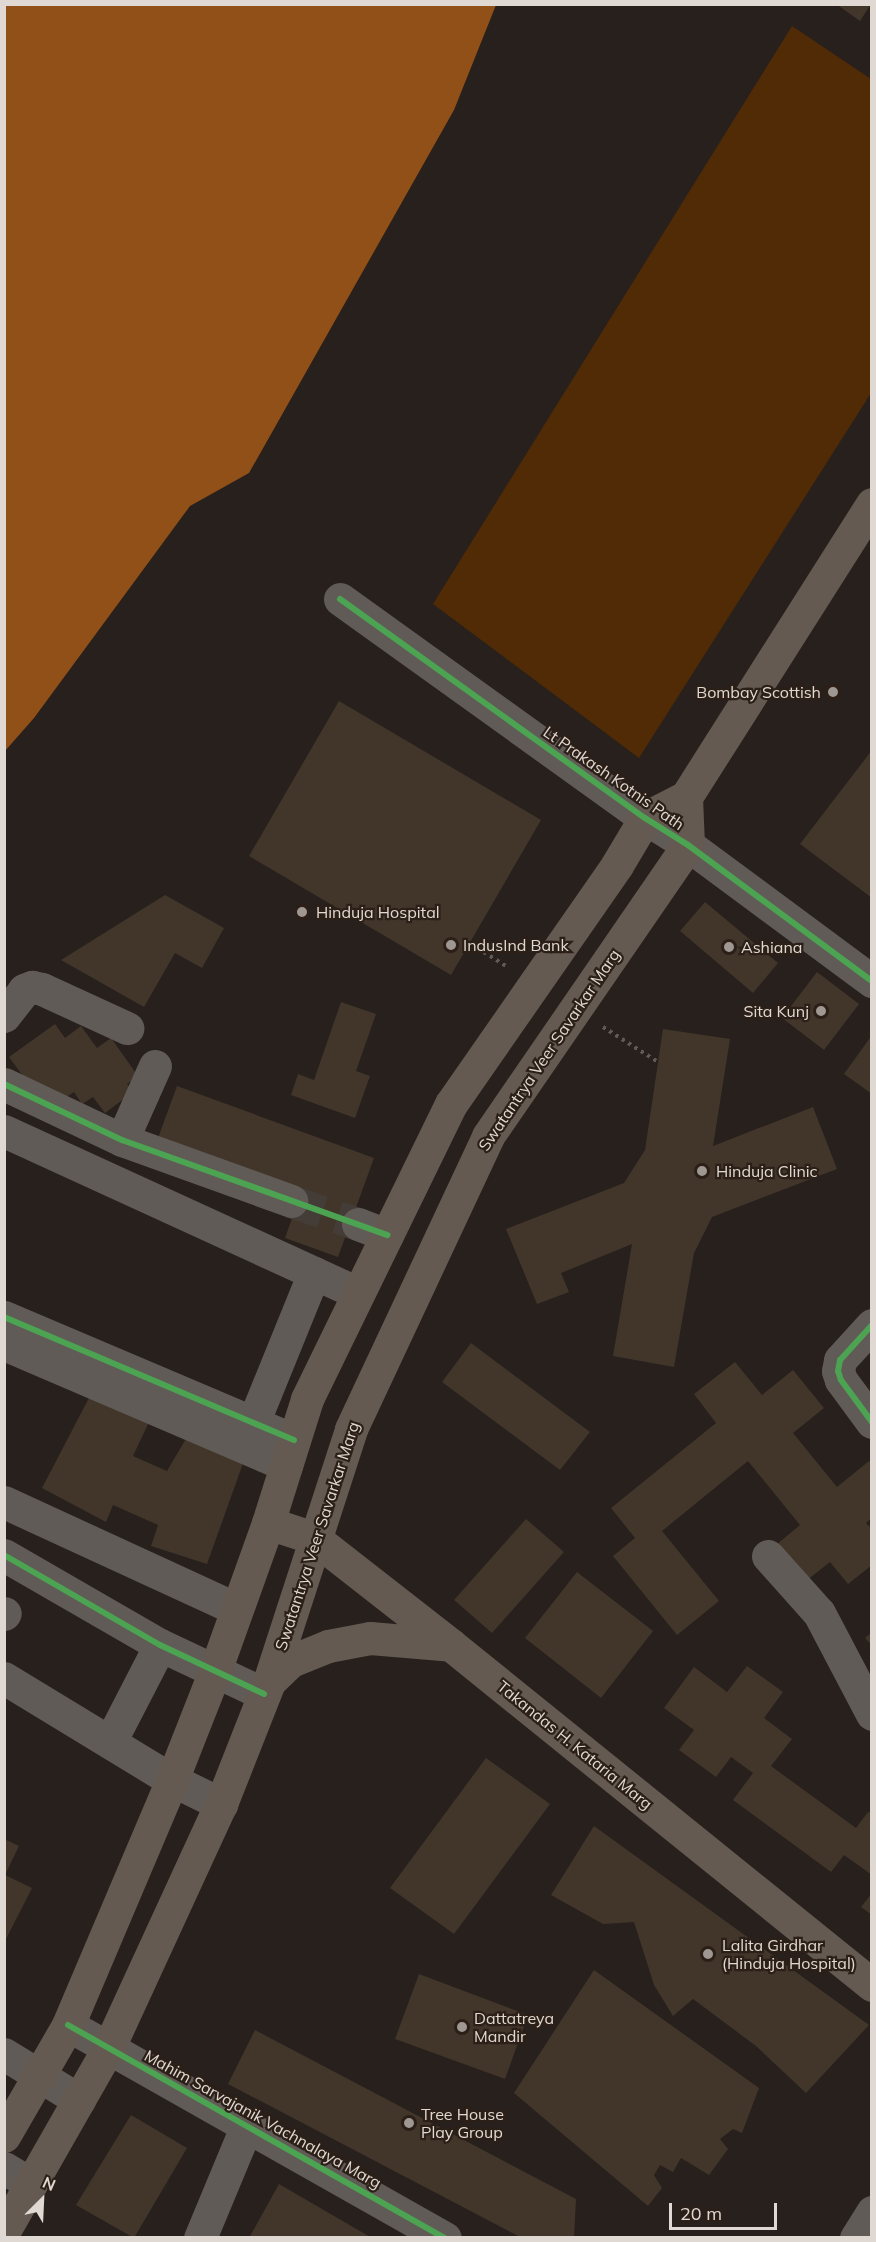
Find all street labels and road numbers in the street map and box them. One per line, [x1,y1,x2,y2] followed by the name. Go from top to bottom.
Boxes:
[540,722,688,834] street label: Lt Prakash Kotnis Path
[474,946,624,1154] street label: Swatantrya Veer Savarkar Marg
[271,1419,363,1653] street label: Swatantrya Veer Savarkar Marg
[494,1677,656,1813] street label: Takandas H. Kataria Marg
[141,2046,385,2192] street label: Mahim Sarvajanik Vachnalaya Marg

